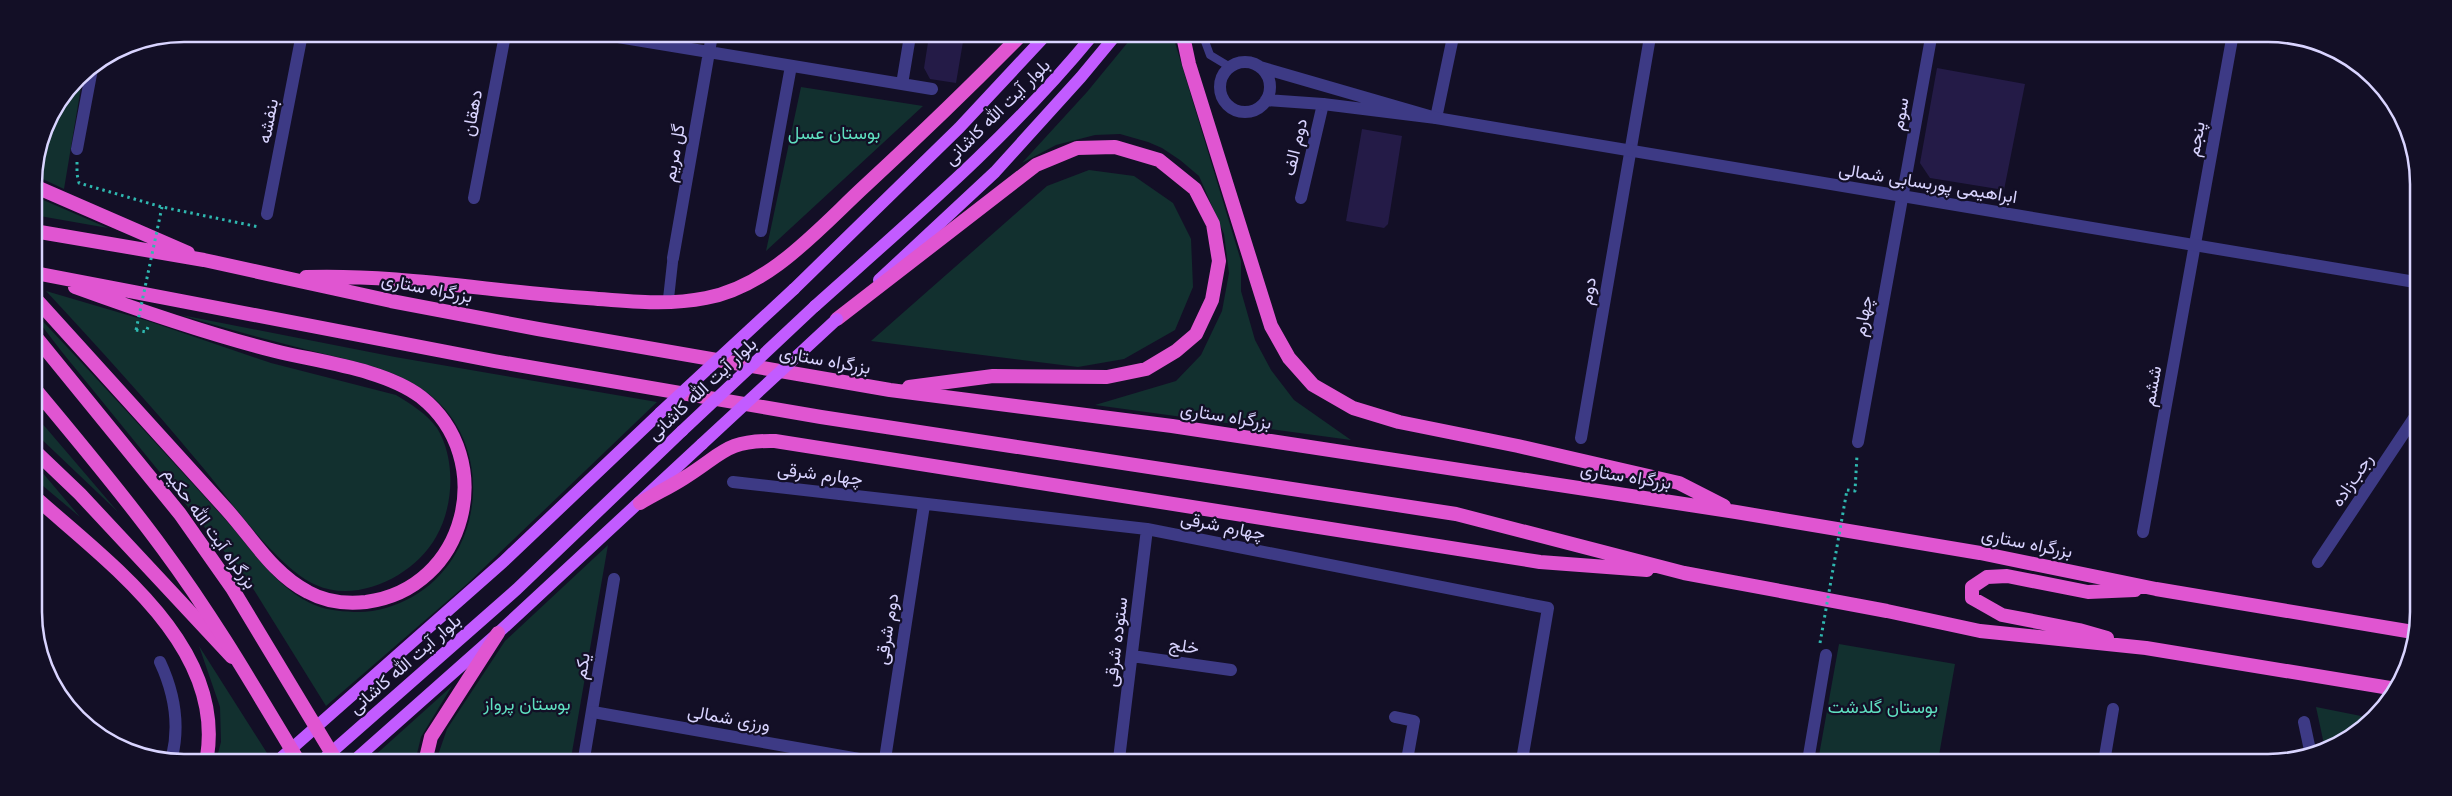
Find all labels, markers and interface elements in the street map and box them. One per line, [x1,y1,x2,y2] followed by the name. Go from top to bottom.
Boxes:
[939,54,1055,170] street label: بلوار آیت الله کاشانی
[456,88,487,138] street label: دهقان
[1885,96,1915,132] street label: سوم
[252,97,283,145] street label: بنفشه
[1277,116,1313,178] street label: دوم الف
[2181,120,2211,158] street label: پنجم
[788,121,880,144] park label: بوستان عسل
[657,122,691,184] street label: گل مریم
[1837,157,2019,209] street label: ابراهیمی پوربسابی شمالی
[380,267,475,308] street label: بزرگراه ستاری
[1574,275,1602,307] street label: دوم
[1848,294,1878,338] street label: چهارم
[642,332,761,445] street label: بلوار آیت الله کاشانی
[778,340,872,379] street label: بزرگراه ستاری
[2137,364,2167,408] street label: ششم
[1179,397,1273,434] street label: بزرگراه ستاری
[2325,449,2378,511] street label: رجب‌زاده
[776,457,864,491] street label: چهارم شرقی
[1579,457,1673,494] street label: بزرگراه ستاری
[158,462,262,594] street label: بزرگراه آیت الله حکیم
[1179,506,1267,546] street label: چهارم شرقی
[1980,522,2075,563] street label: بزرگراه ستاری
[870,592,904,666] street label: دوم شرقی
[1099,596,1132,688] street label: ستوده شرقی
[344,609,466,719] street label: بلوار آیت الله کاشانی
[1167,632,1201,660] street label: خلج
[568,651,596,681] street label: یکم
[482,692,571,716] park label: بوستان پرواز
[1828,695,1938,718] park label: بوستان گلدشت
[686,699,772,736] street label: ورزی شمالی

